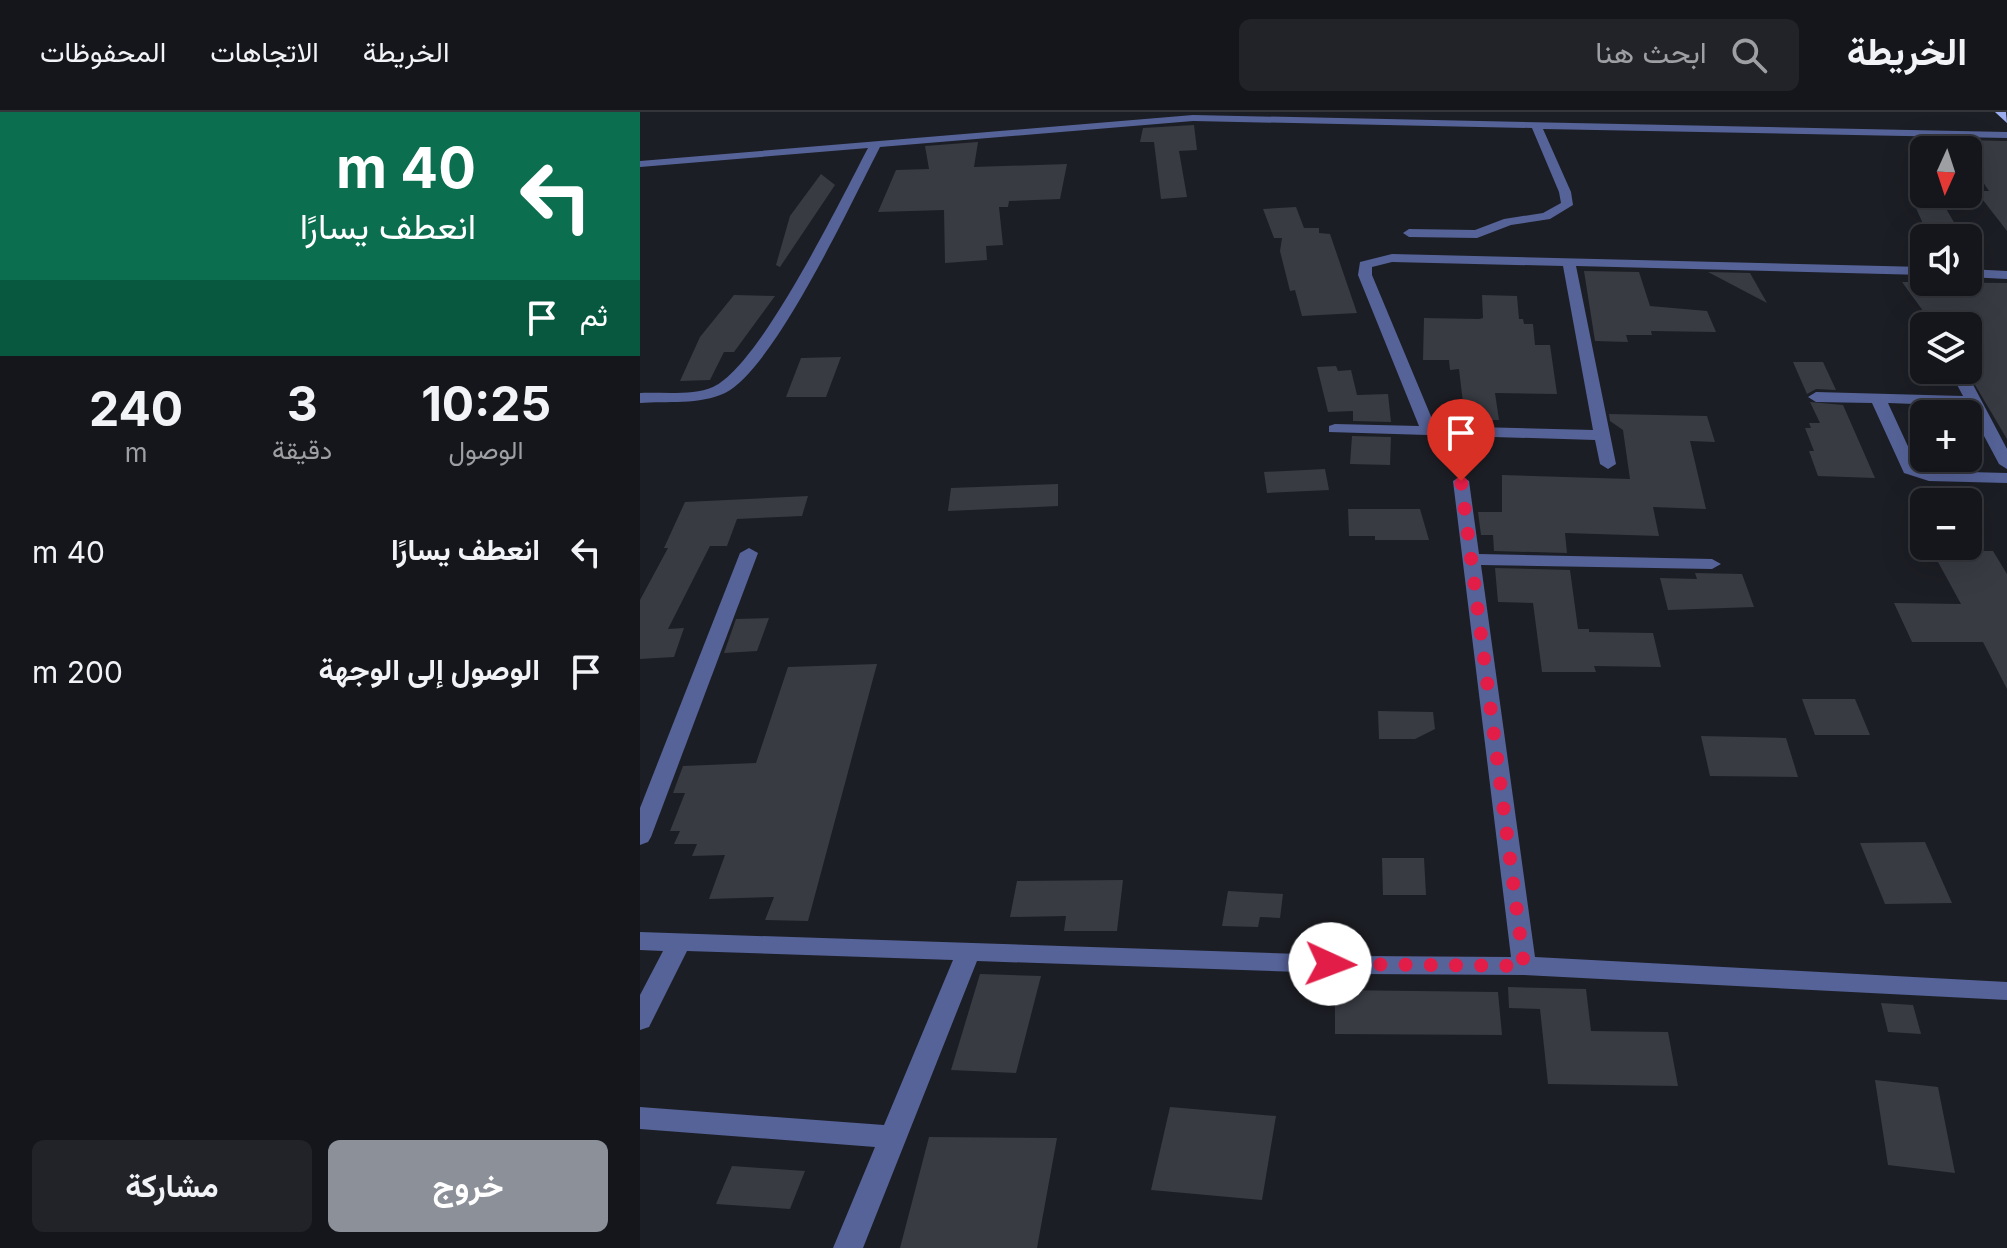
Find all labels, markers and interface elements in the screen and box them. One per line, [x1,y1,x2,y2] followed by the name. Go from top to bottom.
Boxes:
[1239,19,1799,91] search box
[1847,28,1967,74] text: الخريطة
[1727,33,1771,77] icon: search
[1595,34,1707,70] text: ابحث هنا
[40,35,166,69] text: المحفوظات
[210,35,319,69] text: الاتجاهات
[363,35,449,69] text: الخريطة
[336,134,476,202] text: 40 m
[1910,136,1982,208] north arrow
[1910,136,1982,560] map controls
[504,144,608,248] icon: left
[300,204,476,248] text: انعطف يسارًا
[1910,224,1982,296] button: sound
[520,296,564,340] icon: arrive
[580,297,608,333] text: ثم
[1910,312,1982,384] button: layers
[287,374,318,433] text: 3
[421,374,551,433] text: 10:25
[89,379,183,438] text: 240
[1427,399,1495,481] pin
[1910,400,1982,472] button: +
[1439,411,1483,455] icon: arrive
[272,434,332,465] text: دقيقة
[449,434,524,465] text: الوصول
[125,437,147,468] text: m
[1910,488,1982,560] button: −
[564,530,608,574] icon: left
[391,531,540,567] text: انعطف يسارًا
[32,534,105,570] text: 40 m
[564,650,608,694] icon: arrive
[318,651,540,687] text: الوصول إلى الوجهة
[32,654,123,690] text: 200 m
[1288,922,1372,1006] position arrow
[32,1140,312,1232] button: مشاركة
[328,1140,608,1232] button: خروج

